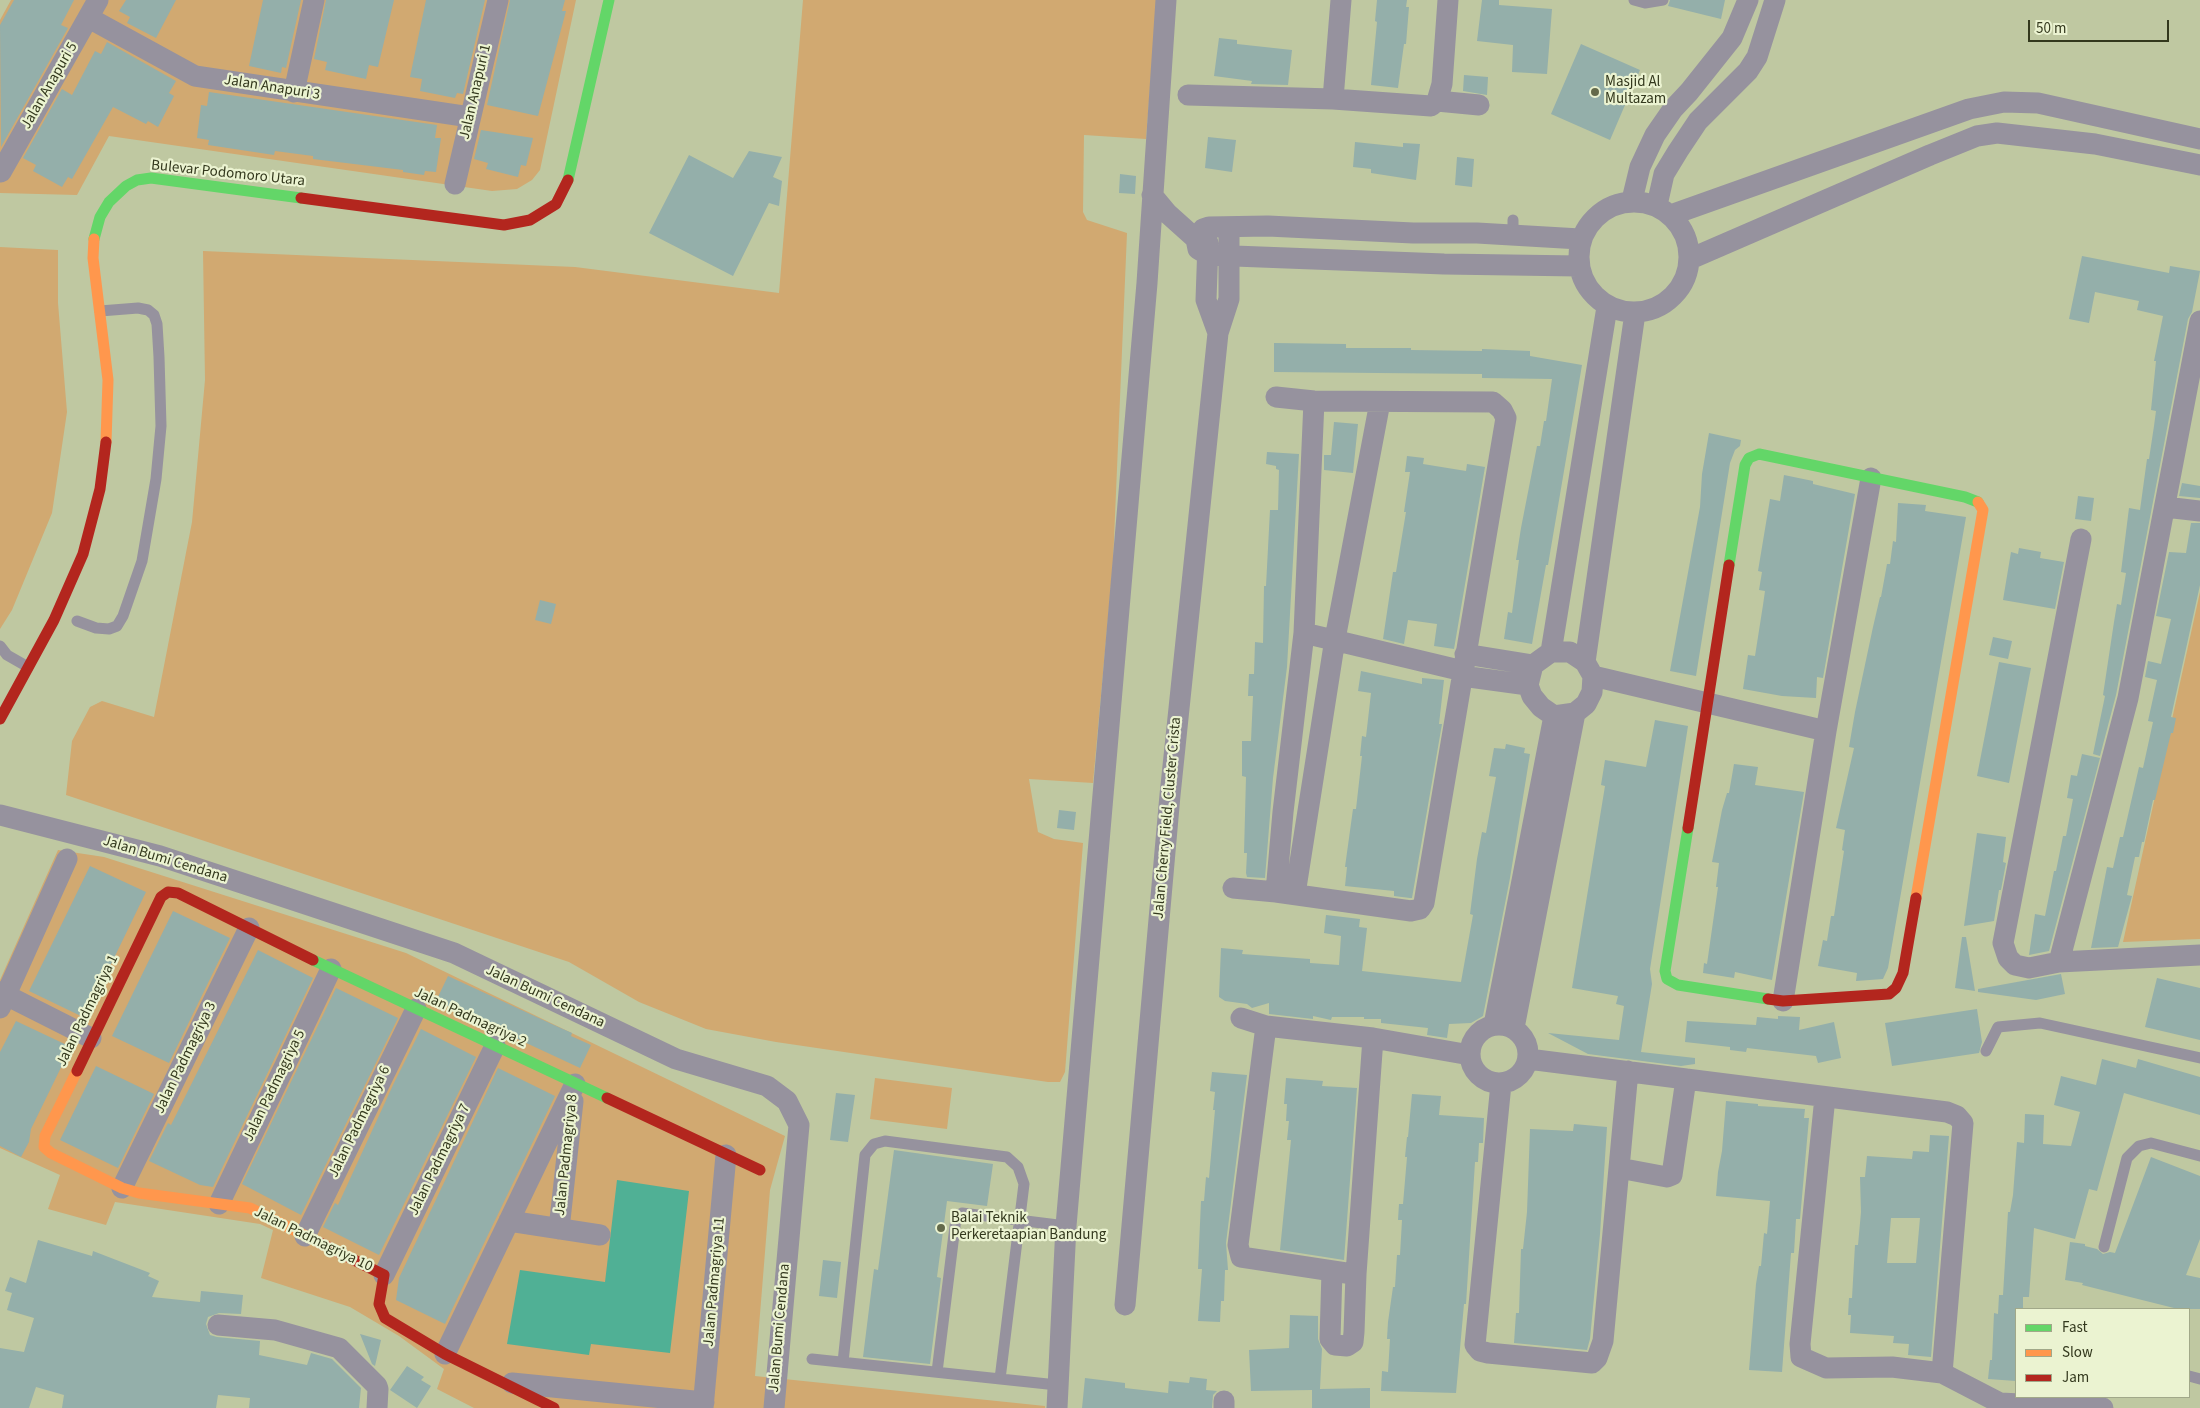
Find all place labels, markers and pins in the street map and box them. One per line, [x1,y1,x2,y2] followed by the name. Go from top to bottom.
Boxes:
[1605,74,1666,109] place label: Masjid Al Multazam
[1589,86,1601,98] marker: Masjid Al Multazam
[951,1210,1106,1245] place label: Balai Teknik Perkeretaapian Bandung
[935,1222,947,1234] marker: Balai Teknik Perkeretaapian Bandung

